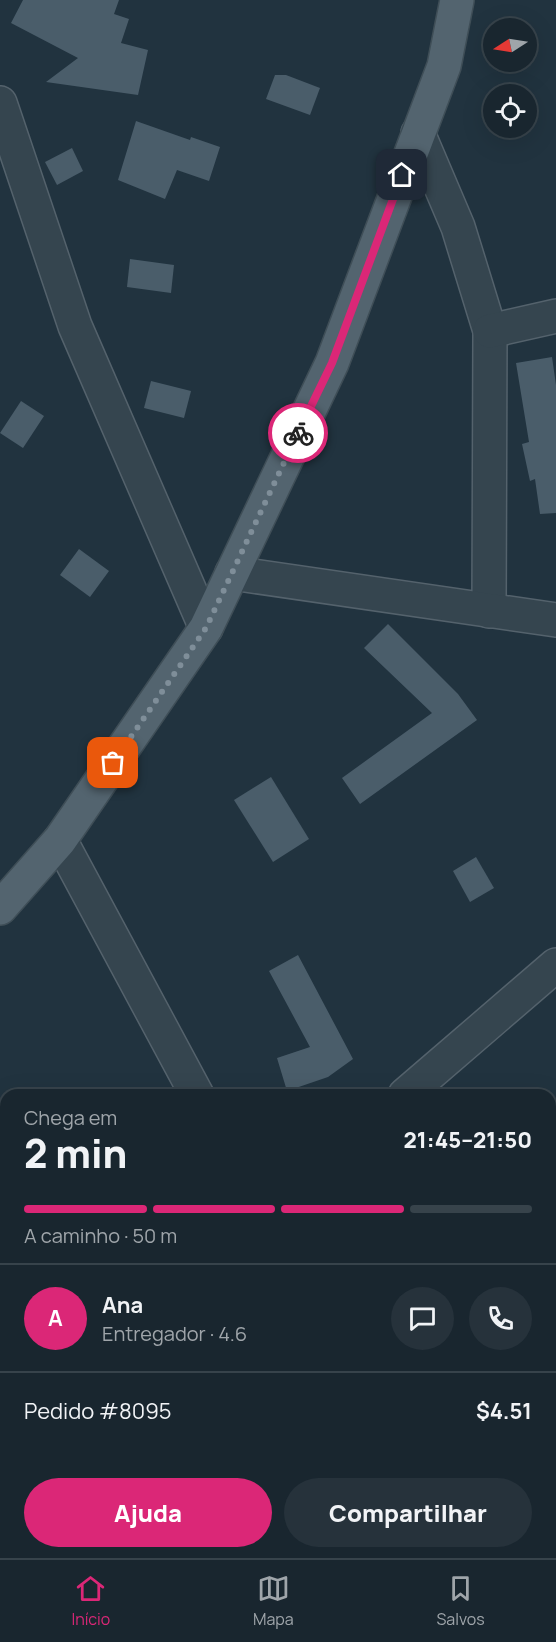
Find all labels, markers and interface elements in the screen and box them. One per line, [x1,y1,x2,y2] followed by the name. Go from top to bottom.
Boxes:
[483,18,537,72] north arrow
[483,18,537,138] map controls
[483,84,537,138] button: locate
[376,149,427,200] pin
[385,158,418,191] icon: home
[268,403,328,463] courier
[282,417,315,450] icon: bike
[87,737,138,788] pin
[96,746,129,779] icon: bag
[24,1104,117,1131] text: Chega em
[404,1125,532,1155] text: 21:45–21:50
[24,1126,127,1180] text: 2 min
[24,1222,177,1249] text: A caminho · 50 m
[391,1287,454,1350] button: chat
[469,1287,532,1350] button: phone
[102,1290,143,1320] text: Ana
[48,1303,63,1333] text: A
[102,1320,247,1347] text: Entregador · 4.6
[24,1396,172,1426] text: Pedido #8095
[476,1396,532,1426] text: $4.51
[24,1478,272,1547] button: Ajuda
[284,1478,532,1547] button: Compartilhar
[71,1572,110,1630] tab: Início
[253,1572,294,1630] tab: Mapa
[436,1572,485,1630] tab: Salvos

